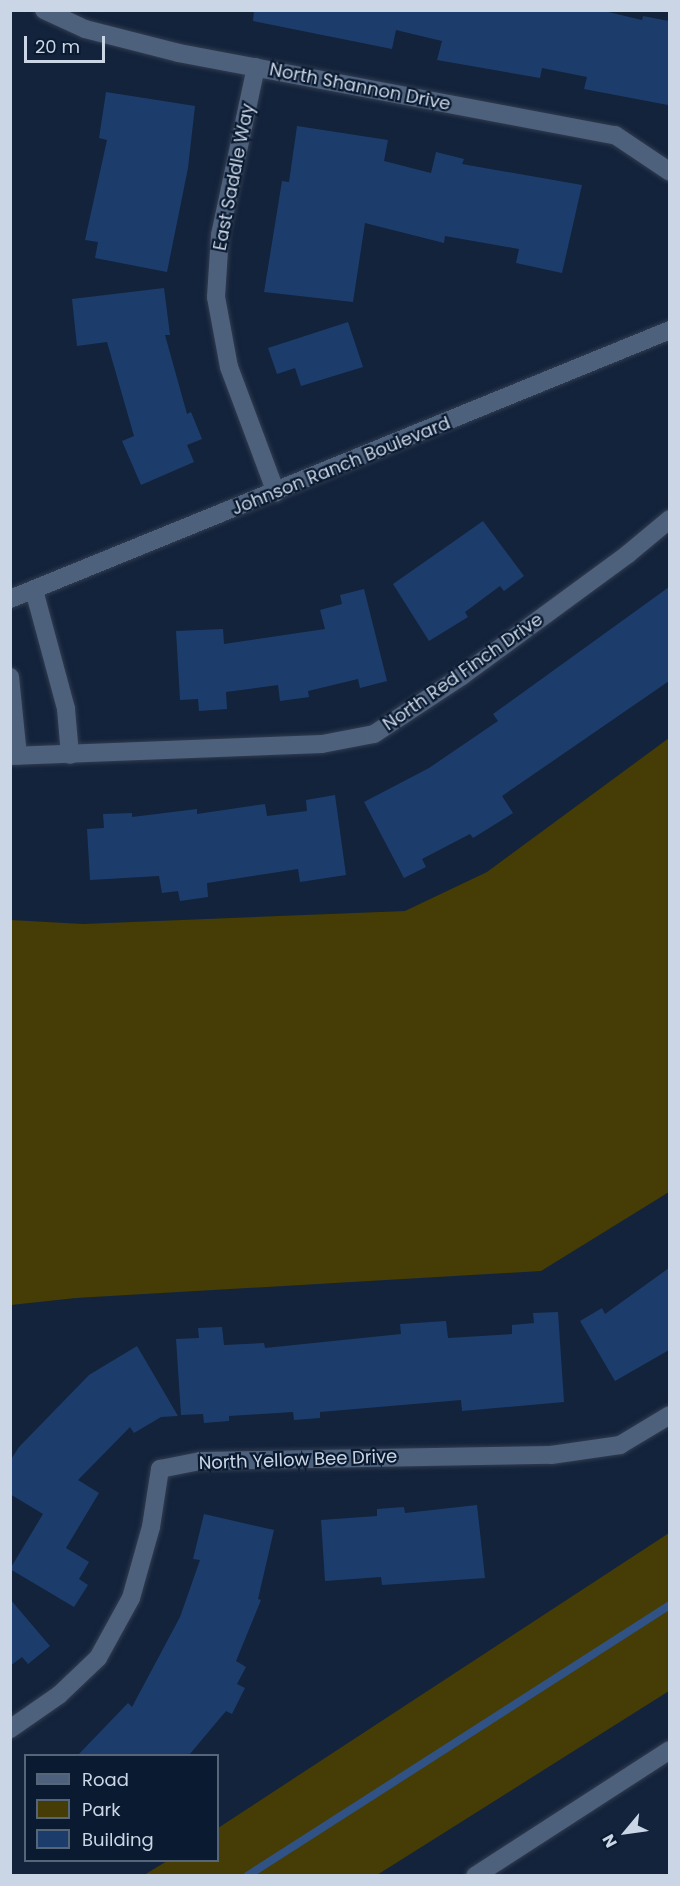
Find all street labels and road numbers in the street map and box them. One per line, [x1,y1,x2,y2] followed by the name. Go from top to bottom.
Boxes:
[268,59,452,115] street label: North Shannon Drive
[209,102,259,252] street label: East Saddle Way
[228,412,454,520] street label: Johnson Ranch Boulevard
[379,609,547,735] street label: North Red Finch Drive
[198,1446,398,1474] street label: North Yellow Bee Drive

